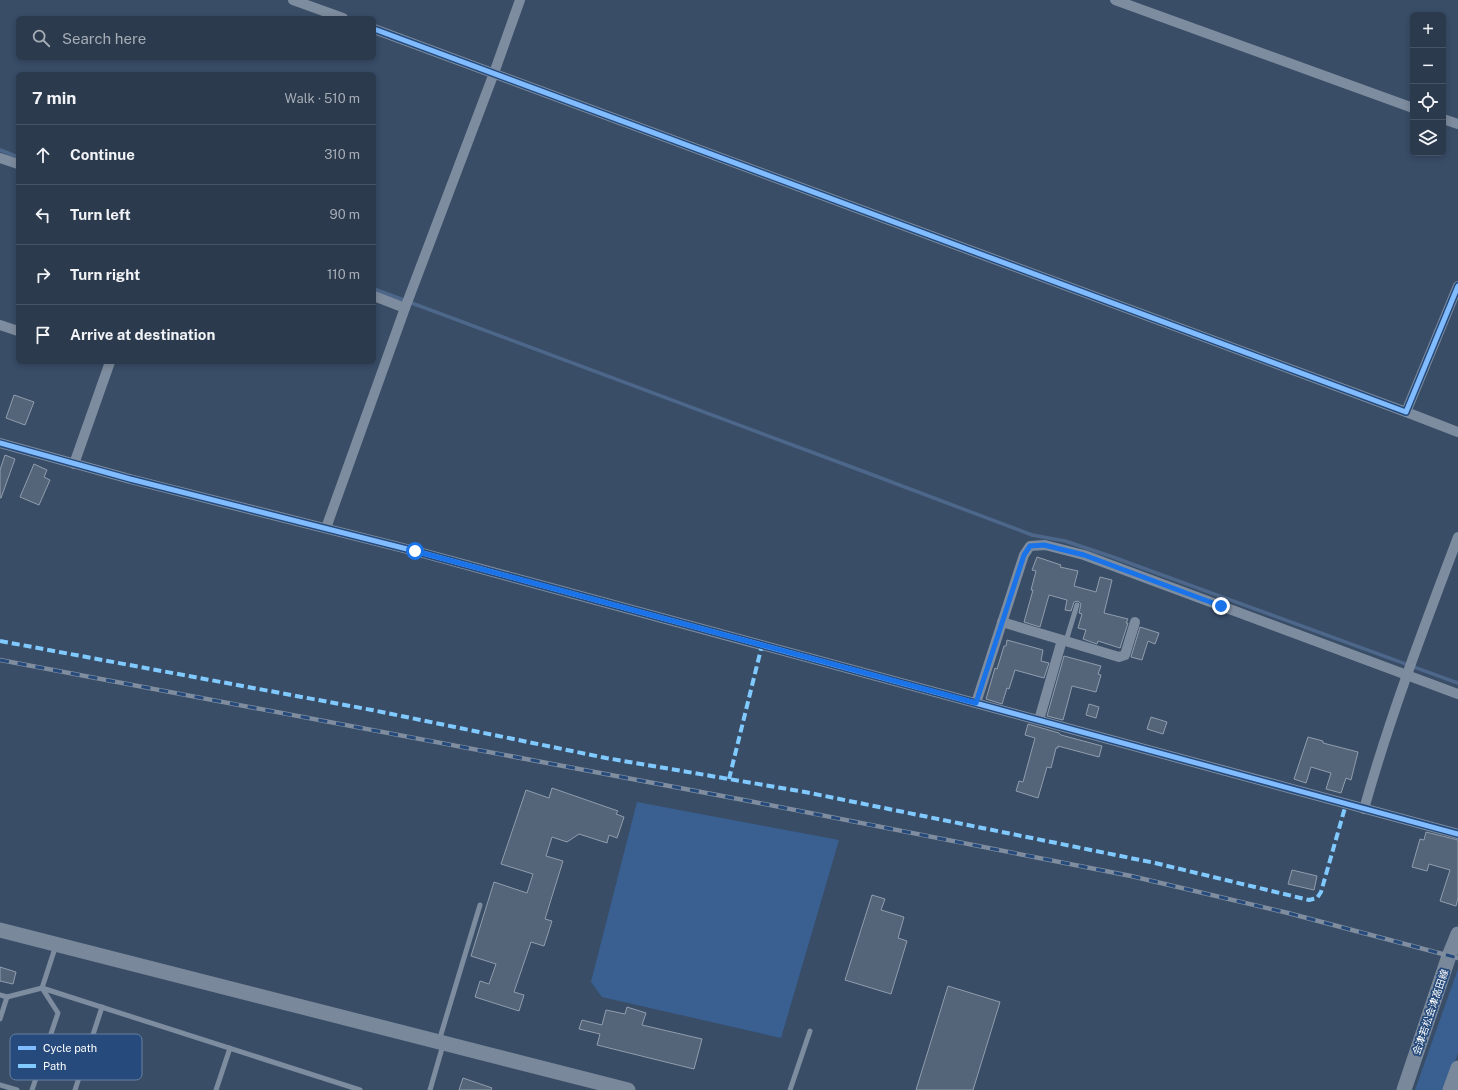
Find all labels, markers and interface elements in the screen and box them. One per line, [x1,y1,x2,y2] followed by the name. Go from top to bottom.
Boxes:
[1410,12,1446,156] map controls
[1410,12,1446,48] button: +
[16,16,376,60] search box
[30,27,52,49] icon: search
[62,30,146,47] text: Search here
[1410,48,1446,84] button: −
[1410,84,1446,120] button: locate
[32,88,76,108] text: 7 min
[285,91,360,106] text: Walk · 510 m
[1410,120,1446,156] button: layers
[32,144,54,166] icon: ahead
[70,146,135,163] text: Continue
[324,147,360,162] text: 310 m
[32,204,54,226] icon: left
[70,206,131,223] text: Turn left
[330,207,360,222] text: 90 m
[32,264,54,286] icon: right
[70,266,140,283] text: Turn right
[327,267,360,282] text: 110 m
[32,324,54,346] icon: arrive
[70,326,215,343] text: Arrive at destination
[406,542,424,560] route start
[1212,597,1230,615] route end
[1410,967,1450,1057] street label: 会津若松会津高田線
[10,1034,142,1080] legend
[43,1042,97,1054] text: Cycle path
[43,1060,66,1072] text: Path

